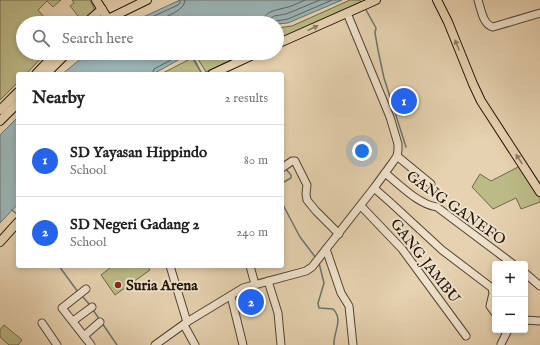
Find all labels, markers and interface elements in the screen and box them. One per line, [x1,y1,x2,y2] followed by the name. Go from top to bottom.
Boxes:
[16,16,284,60] search box
[307,25,318,31] one-way arrow
[30,27,52,49] icon: search
[62,29,133,48] text: Search here
[454,38,460,50] one-way arrow
[391,86,417,116] pin: 1
[32,88,85,109] text: Nearby
[224,90,268,107] text: 2 results
[352,141,372,161] your location
[70,143,207,162] text: SD Yayasan Hippindo
[43,152,47,169] text: 1
[244,152,268,169] text: 80 m
[515,154,523,164] one-way arrow
[70,162,107,179] text: School
[403,167,509,249] street label: GANG GANEFO
[70,215,200,234] text: SD Negeri Gadang 2
[386,215,464,307] street label: GANG JAMBU
[42,224,48,241] text: 2
[236,224,268,241] text: 240 m
[70,234,107,251] text: School
[492,261,528,333] map controls
[492,261,528,297] button: +
[126,276,198,295] place label: Suria Arena
[113,280,123,290] marker: Suria Arena
[238,287,264,317] pin: 2
[492,297,528,333] button: −

